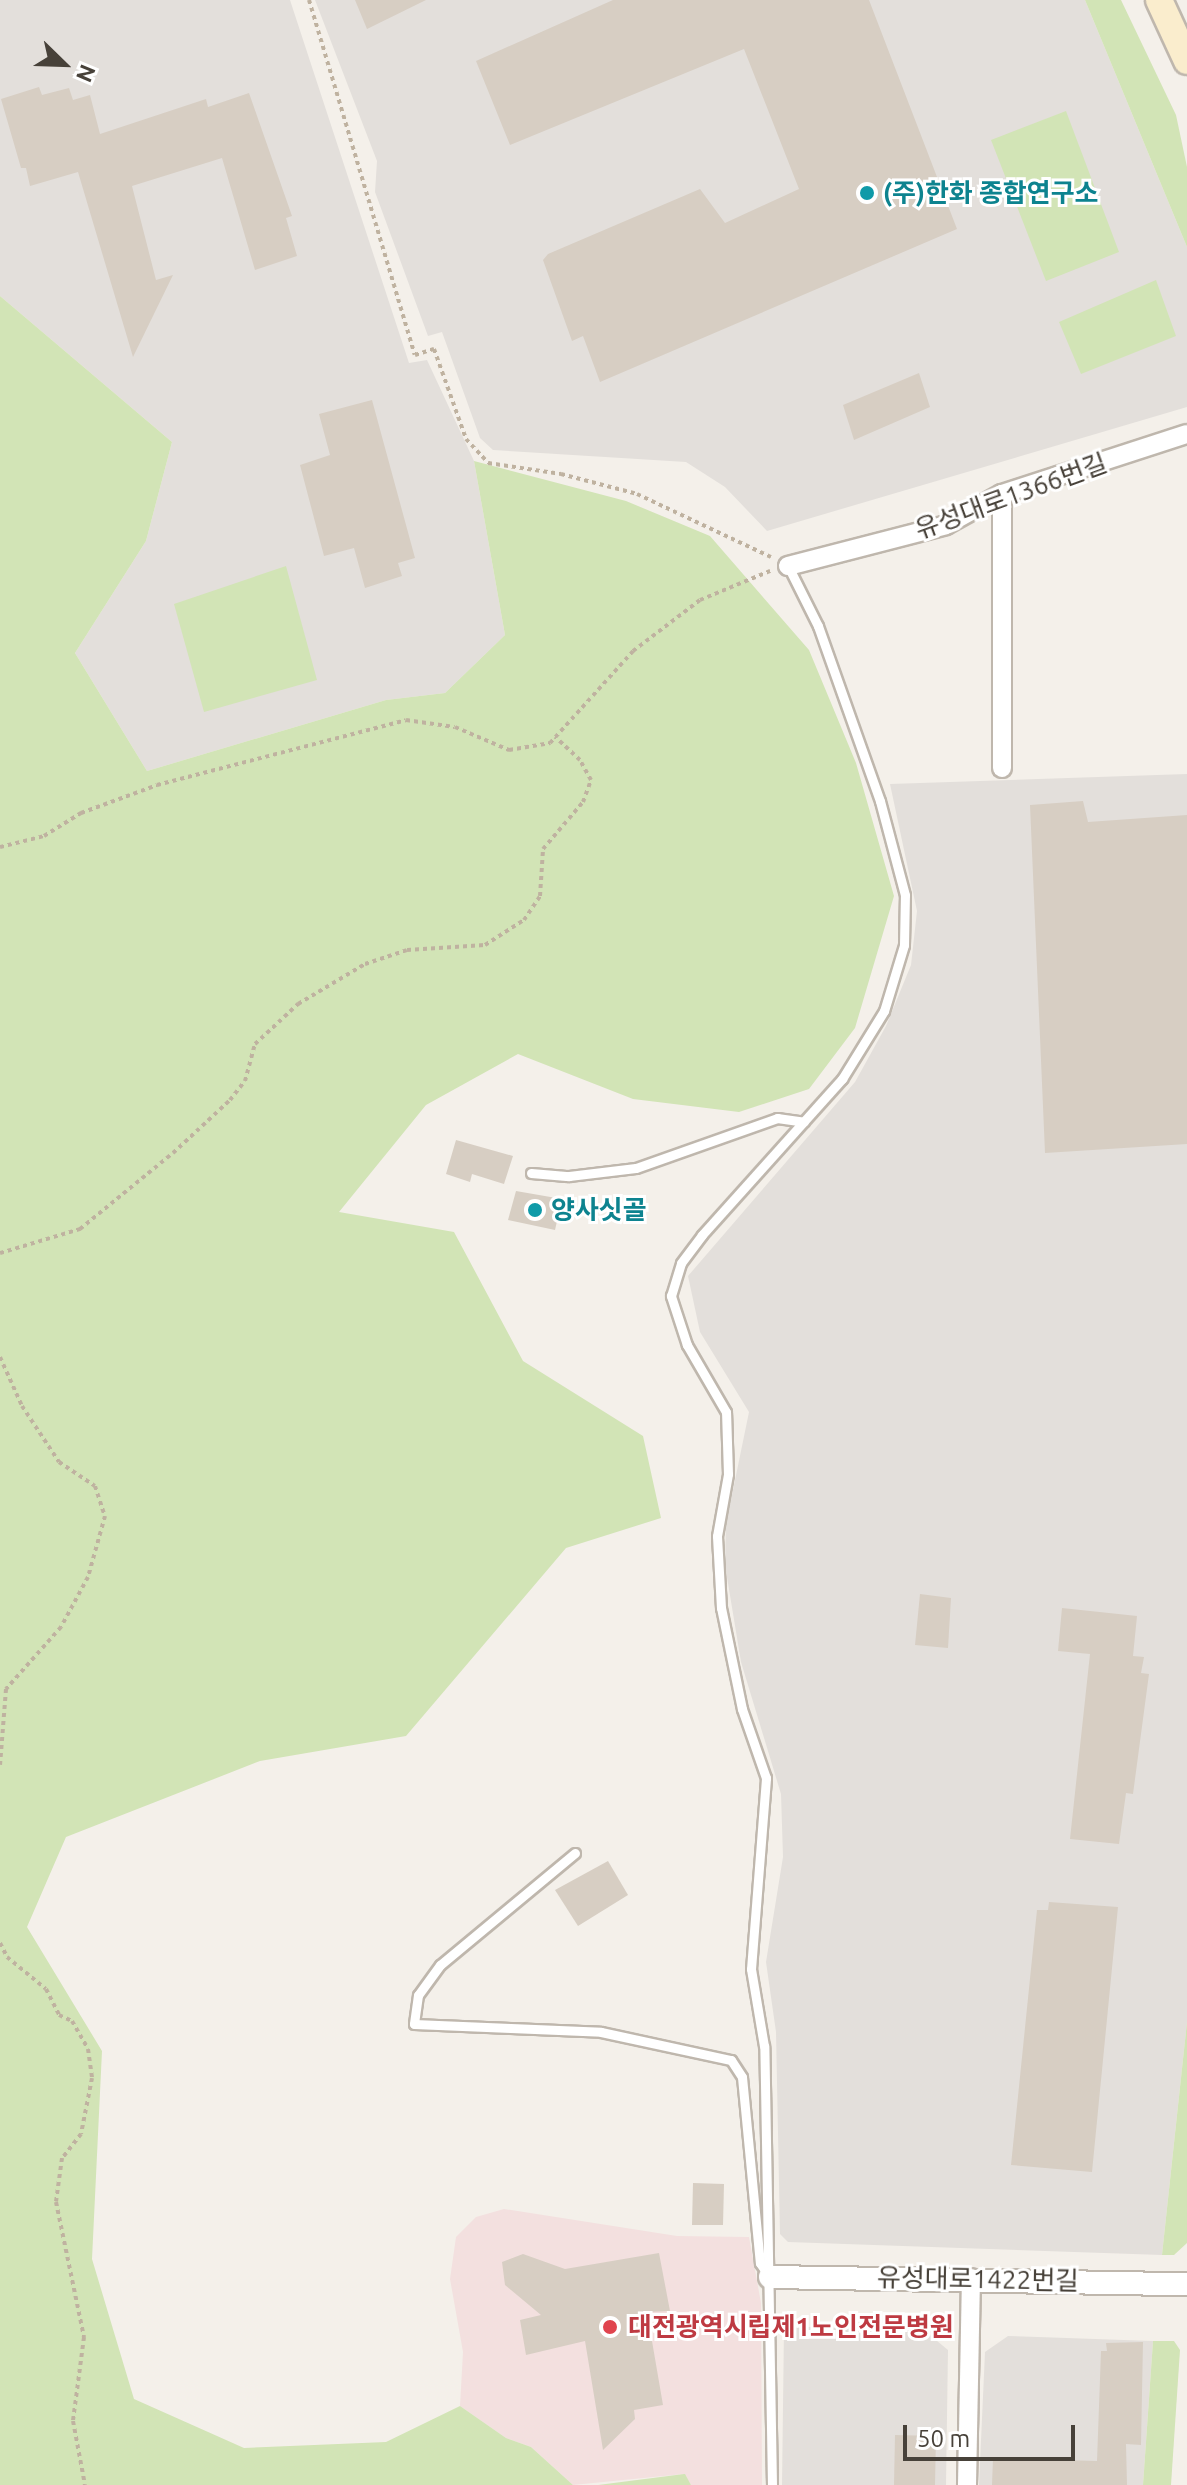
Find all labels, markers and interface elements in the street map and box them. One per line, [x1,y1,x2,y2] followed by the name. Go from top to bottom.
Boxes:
[24,24,104,104] north arrow
[72,61,101,86] text: N
[883,177,1099,209] place label: (주)한화 종합연구소
[858,184,876,202] marker: (주)한화 종합연구소
[911,447,1111,545] street label: 유성대로1366번길
[551,1194,647,1226] place label: 양사싯골
[526,1201,544,1219] marker: 양사싯골
[877,2262,1079,2296] street label: 유성대로1422번길
[628,2311,954,2343] place label: 대전광역시립제1노인전문병원
[599,2316,621,2338] marker: 대전광역시립제1노인전문병원
[907,2409,1079,2459] scale bar
[917,2425,970,2452] text: 50 m

